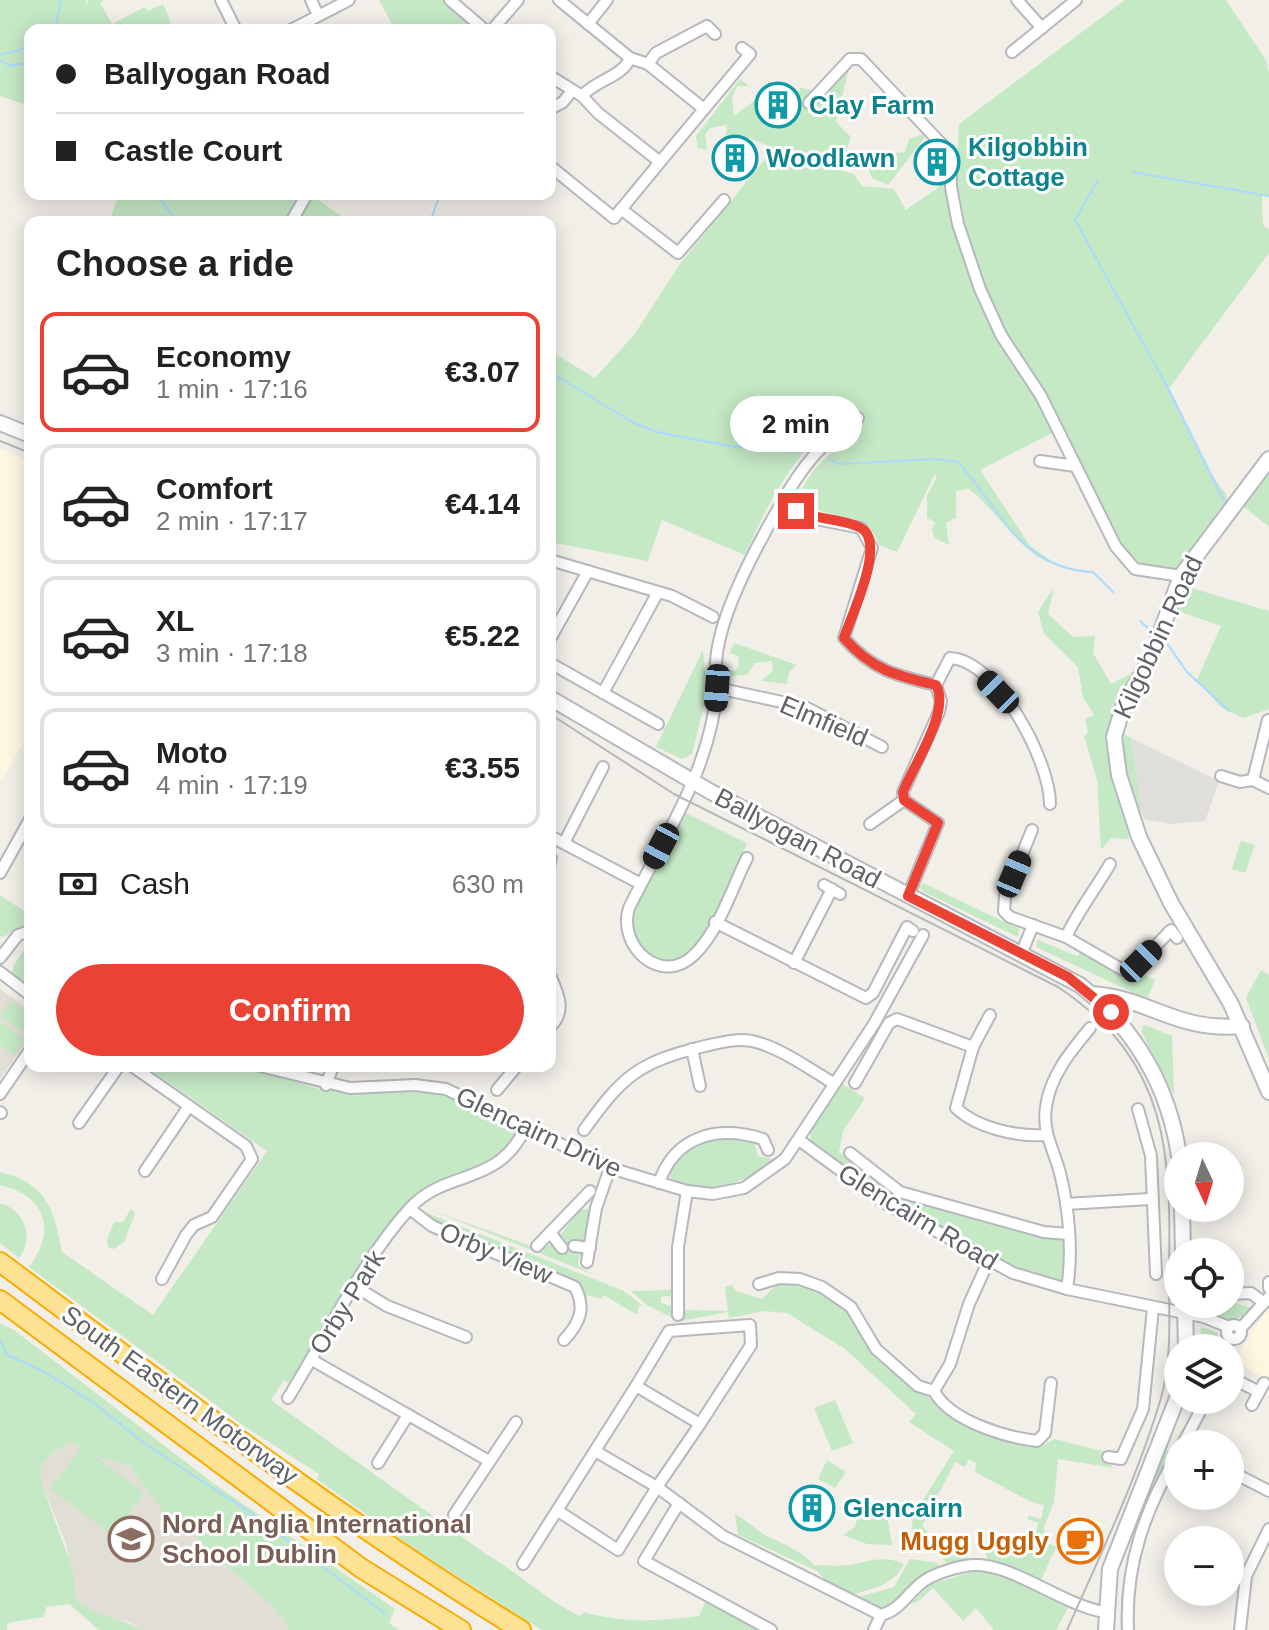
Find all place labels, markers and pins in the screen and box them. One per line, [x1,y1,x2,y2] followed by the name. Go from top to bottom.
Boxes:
[754,81,802,129] building icon: Clay Farm
[809,90,935,120] place label: Clay Farm
[968,132,1088,192] place label: Kilgobbin Cottage
[711,134,759,182] building icon: Woodlawn
[913,138,961,186] building icon: Kilgobbin Cottage
[766,143,896,173] place label: Woodlawn
[788,1484,836,1532] building icon: Glencairn
[843,1493,963,1523] place label: Glencairn
[162,1509,472,1569] place label: Nord Anglia International School Dublin
[107,1515,155,1563] school or university icon: Nord Anglia International School Dublin
[1056,1517,1104,1565] cafe icon: Mugg Uggly
[900,1526,1050,1556] place label: Mugg Uggly

